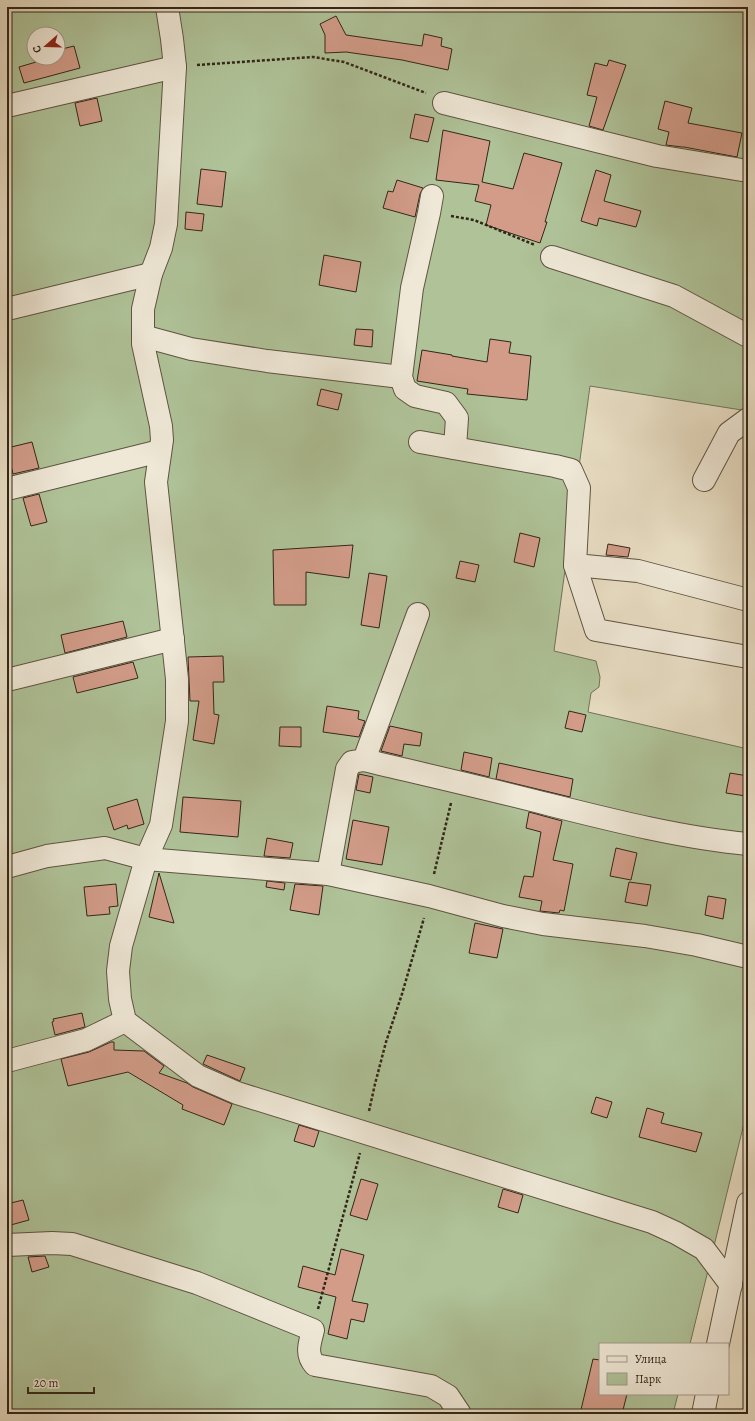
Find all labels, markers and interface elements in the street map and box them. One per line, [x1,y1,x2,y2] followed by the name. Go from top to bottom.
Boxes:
[26,26,66,66] north arrow
[29,43,45,55] text: С
[599,1343,729,1395] legend
[635,1351,667,1367] text: Улица
[28,1369,94,1395] scale bar
[635,1371,661,1387] text: Парк
[34,1375,58,1391] text: 20 m

